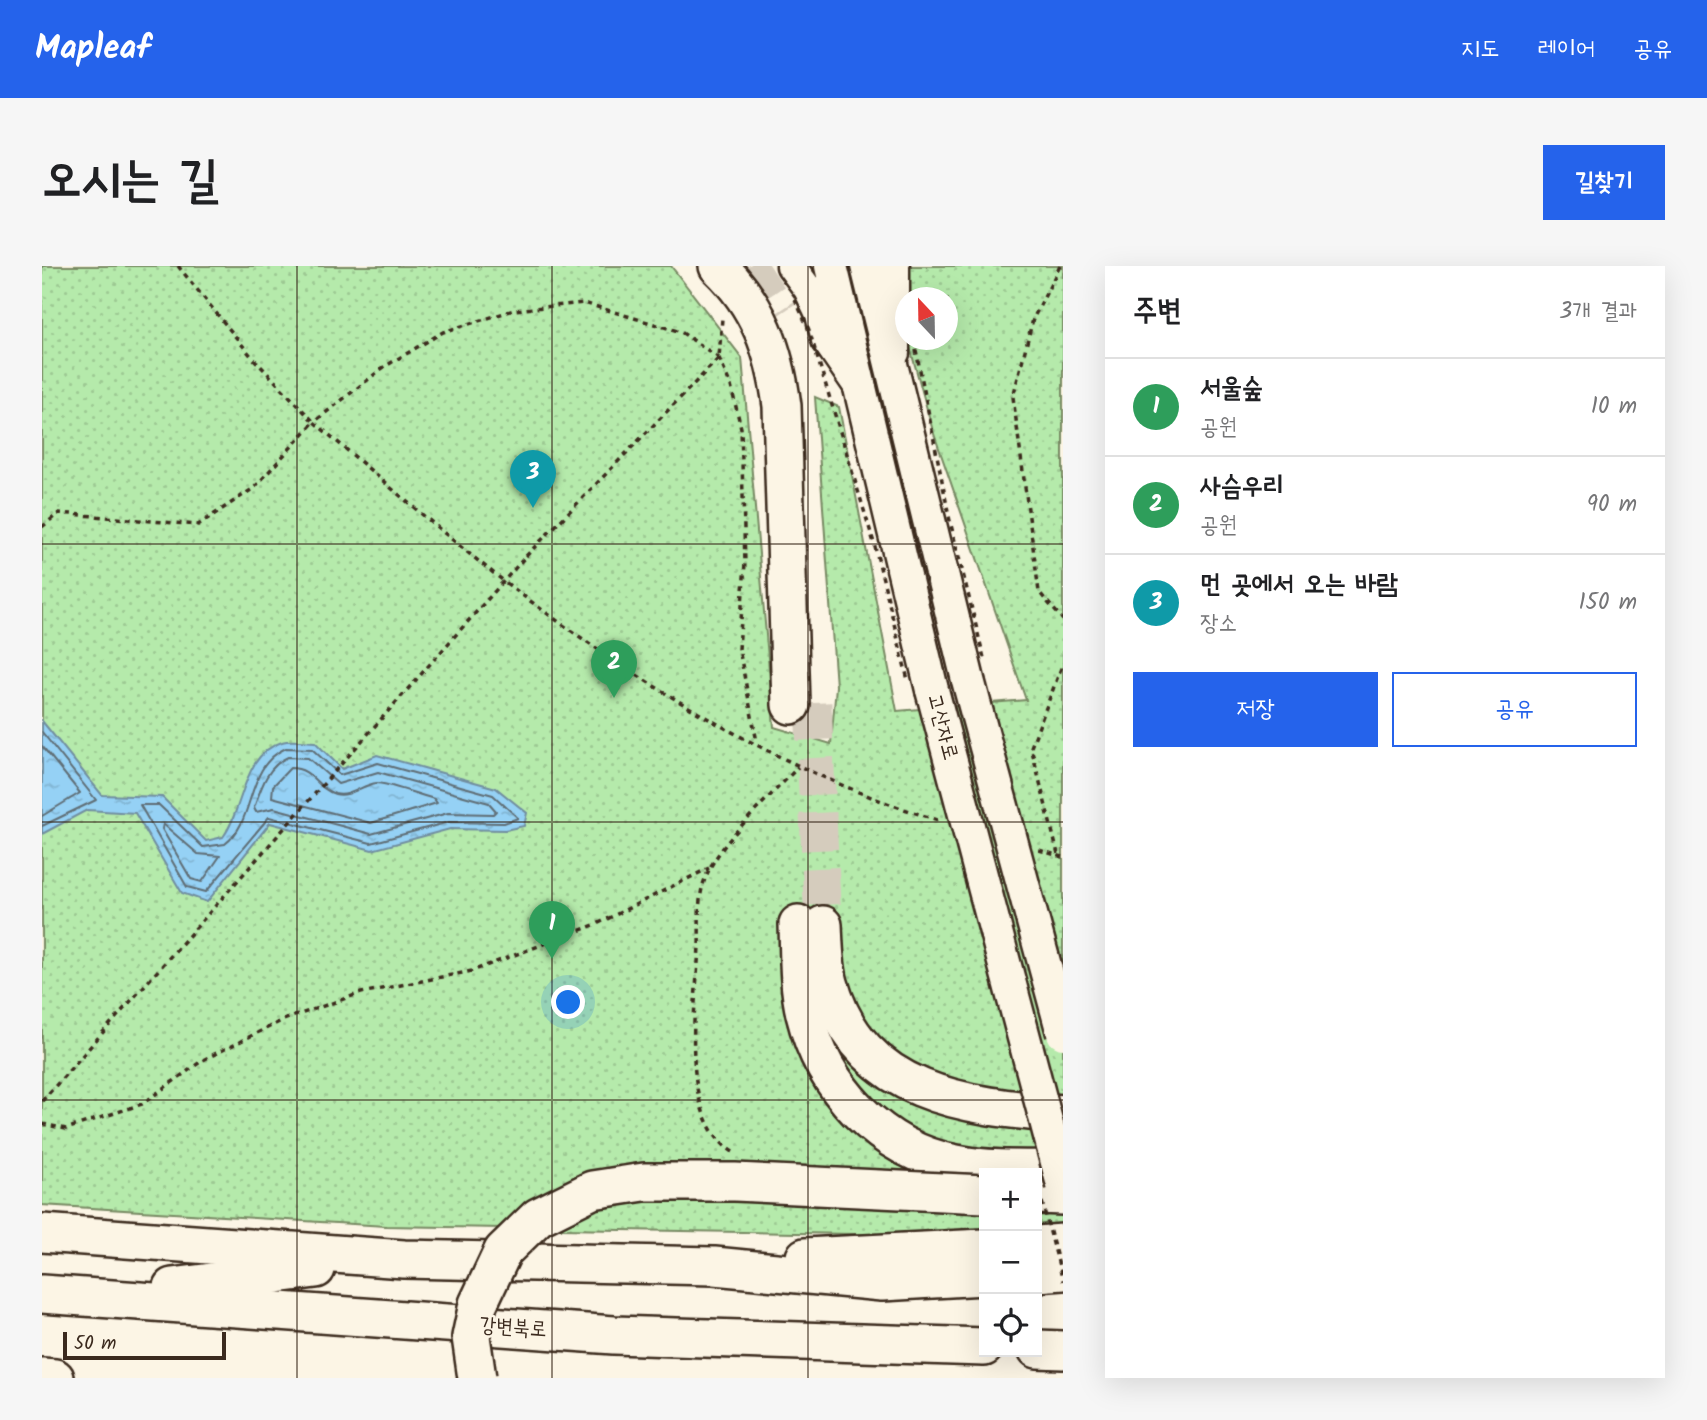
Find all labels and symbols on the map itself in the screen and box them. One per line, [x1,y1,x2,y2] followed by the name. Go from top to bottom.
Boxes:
[895,287,958,350] north arrow
[510,450,556,508] pin: 3
[591,640,637,698] pin: 2
[917,690,967,764] street label: 고산자로
[529,901,575,959] pin: 1
[551,985,585,1019] your location
[478,1309,548,1347] street label: 강변북로
[63,1329,226,1361] scale bar

